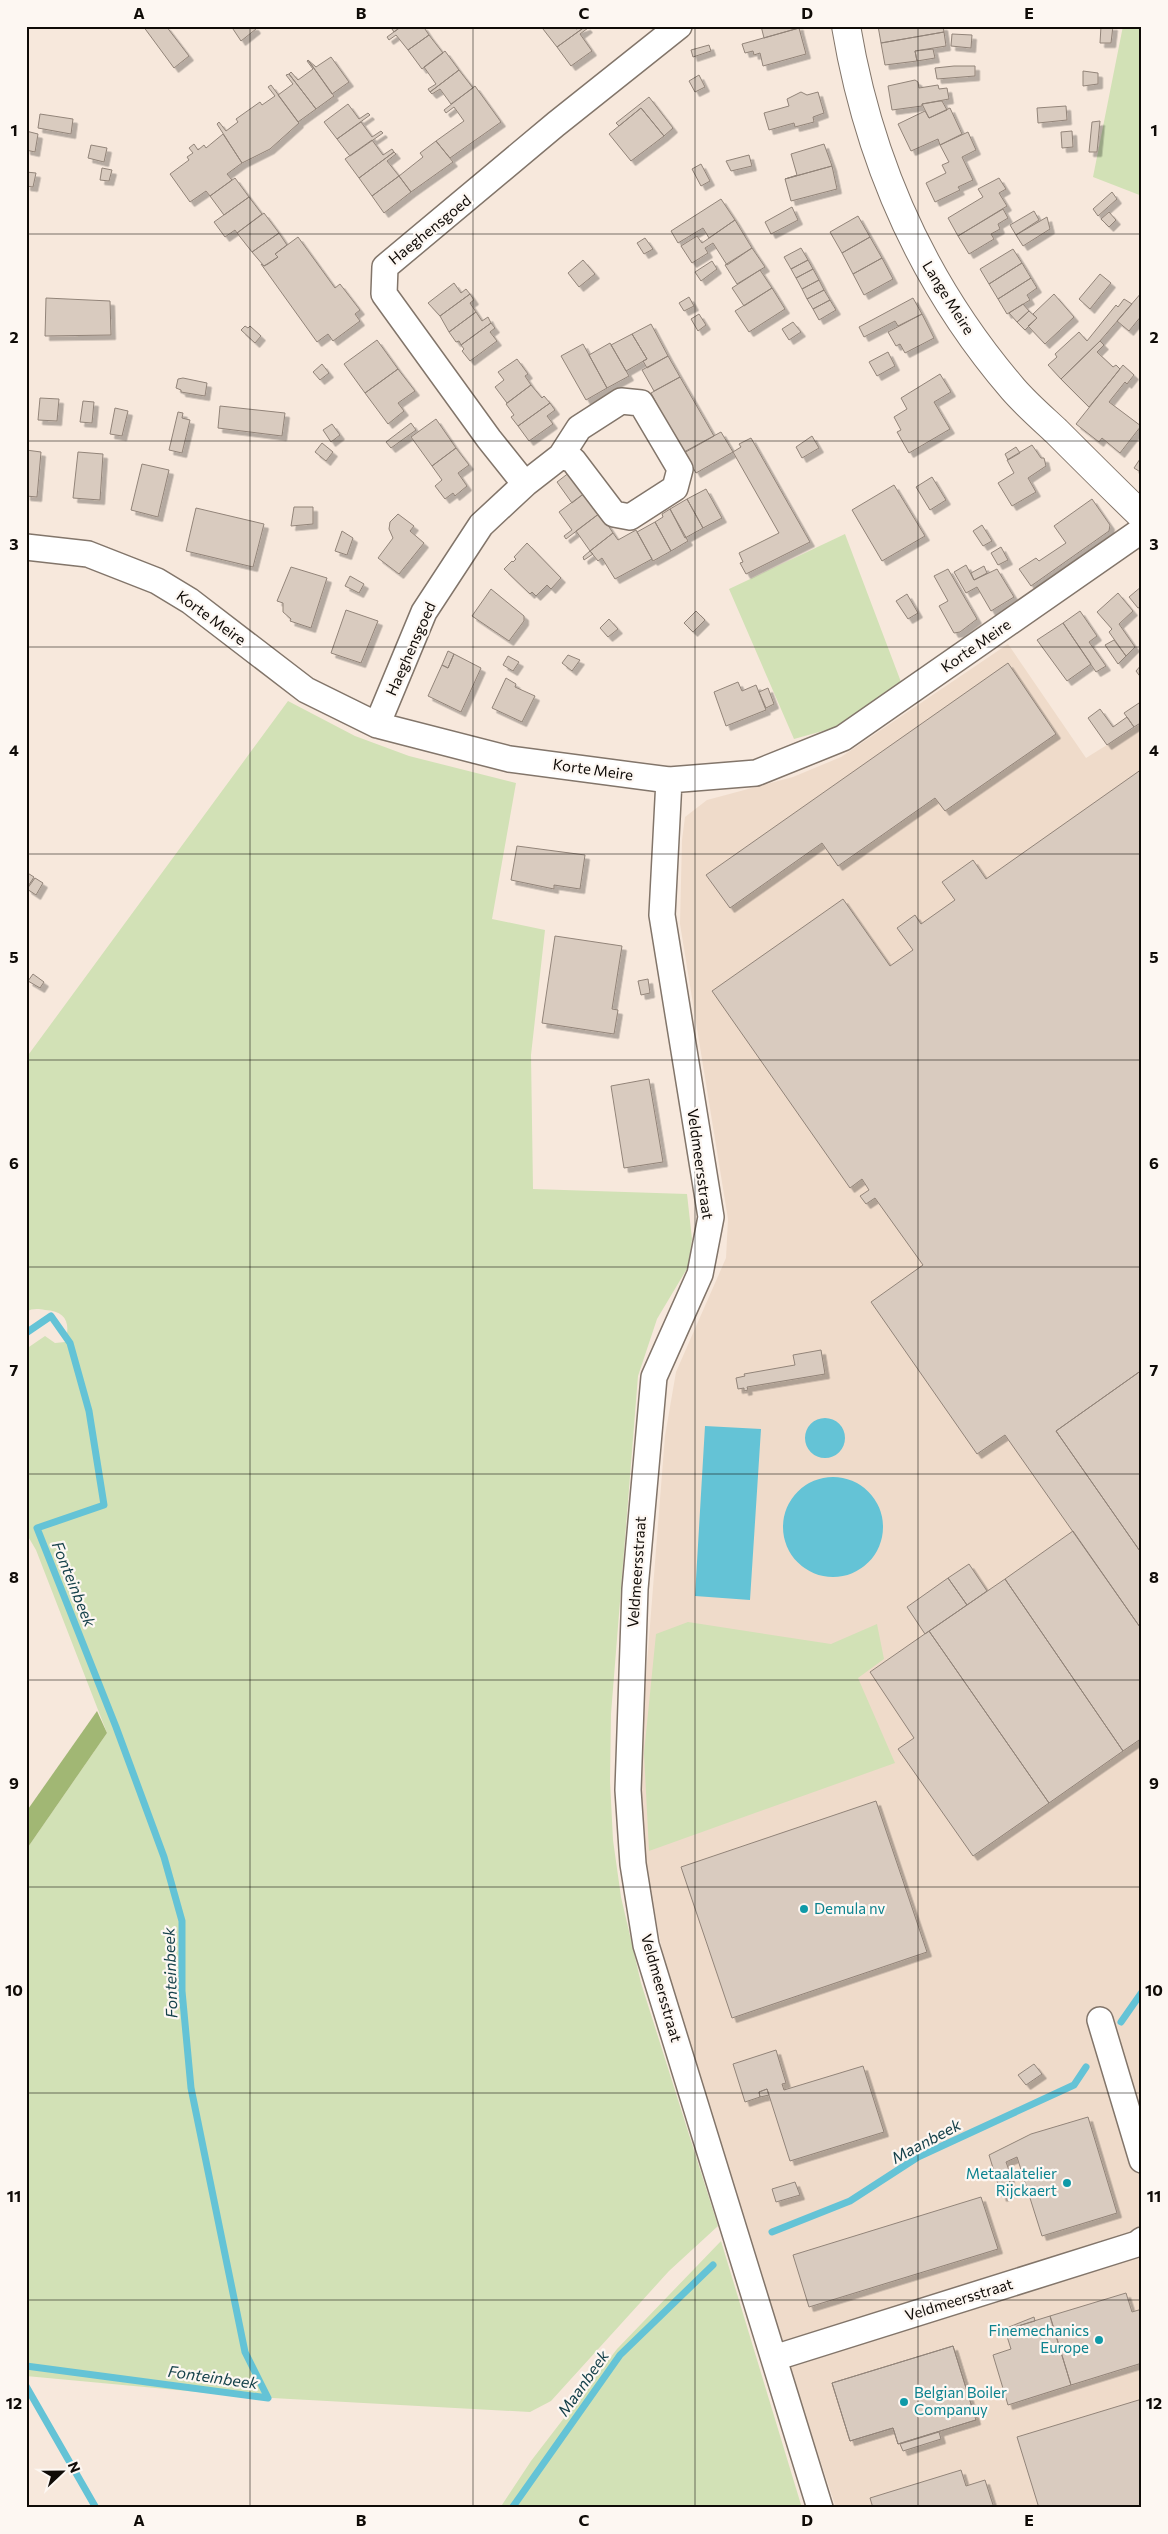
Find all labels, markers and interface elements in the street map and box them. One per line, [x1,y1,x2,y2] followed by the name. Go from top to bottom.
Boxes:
[133,3,145,22] text: A
[356,3,367,22] text: B
[579,3,590,22] text: C
[801,3,813,22] text: D
[1024,3,1034,22] text: E
[10,120,18,139] text: 1
[1150,120,1158,139] text: 1
[385,191,474,268] street label: Haeghensgoed
[919,257,979,338] street label: Lange Meire
[9,327,19,346] text: 2
[1149,327,1159,346] text: 2
[9,534,19,553] text: 3
[1149,534,1159,553] text: 3
[174,586,250,648] street label: Korte Meire
[381,599,439,698] street label: Haeghensgoed
[937,615,1014,676] street label: Korte Meire
[9,740,19,759] text: 4
[1149,740,1159,759] text: 4
[552,754,635,784] street label: Korte Meire
[9,947,19,966] text: 5
[1149,947,1159,966] text: 5
[684,1107,718,1220] street label: Veldmeersstraat
[9,1153,19,1172] text: 6
[1149,1153,1159,1172] text: 6
[10,1360,19,1379] text: 7
[1150,1360,1159,1379] text: 7
[623,1516,649,1628] street label: Veldmeersstraat
[49,1538,100,1630] water label: Fonteinbeek
[9,1567,19,1586] text: 8
[1149,1567,1159,1586] text: 8
[9,1773,19,1792] text: 9
[1149,1773,1159,1792] text: 9
[814,1899,885,1917] place label: Demula nv
[798,1903,810,1915] marker: Demula nv
[158,1927,181,2019] water label: Fonteinbeek
[638,1932,686,2044] street label: Veldmeersstraat
[5,1980,23,1999] text: 10
[1145,1980,1163,1999] text: 10
[888,2114,964,2167] water label: Maanbeek
[966,2164,1057,2199] place label: Metaalatelier Rijckaert
[1061,2177,1073,2189] marker: Metaalatelier Rijckaert
[7,2186,21,2205] text: 11
[1147,2186,1161,2205] text: 11
[903,2274,1015,2324] street label: Veldmeersstraat
[988,2321,1089,2356] place label: Finemechanics Europe
[1093,2334,1105,2346] marker: Finemechanics Europe
[553,2346,612,2419] water label: Maanbeek
[167,2361,260,2392] water label: Fonteinbeek
[914,2383,1007,2418] place label: Belgian Boiler Companuy
[6,2393,22,2412] text: 12
[1146,2393,1162,2412] text: 12
[898,2396,910,2408] marker: Belgian Boiler Companuy
[38,2446,88,2496] north arrow
[65,2459,84,2475] text: N
[133,2510,145,2529] text: A
[356,2510,367,2529] text: B
[579,2510,590,2529] text: C
[801,2510,813,2529] text: D
[1024,2510,1034,2529] text: E

